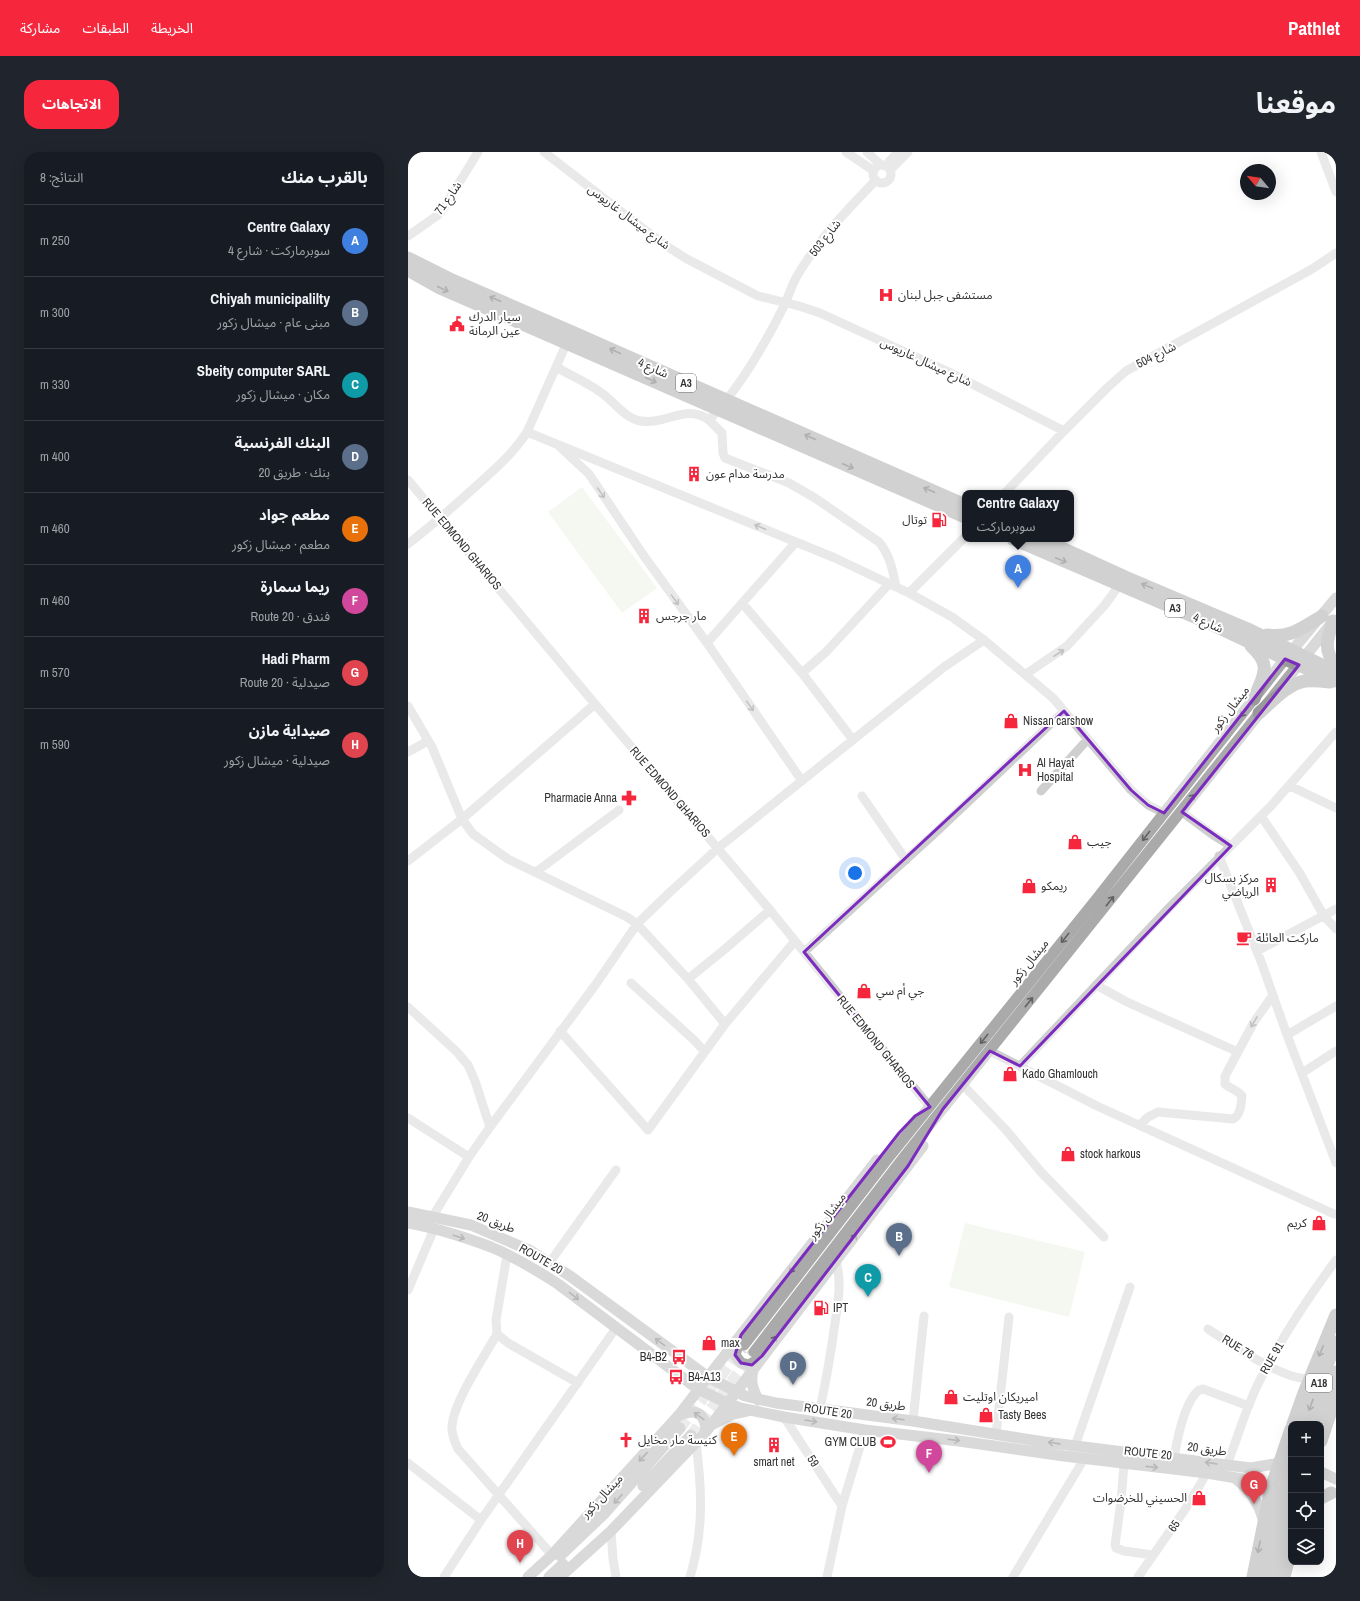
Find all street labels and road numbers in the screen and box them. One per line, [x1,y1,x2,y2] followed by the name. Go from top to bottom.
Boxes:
[431,178,466,218] street label: شارع 71
[584,181,673,254] street label: شارع ميشال غاريوس
[806,216,845,260] street label: شارع 503
[877,334,974,391] street label: شارع ميشال غاريوس
[1133,338,1179,373] street label: شارع 504
[635,354,671,383] street label: شارع 4
[676,374,696,392] road number: A3
[419,495,505,594] street label: RUE EDMOND GHARIOS
[1165,599,1185,617] road number: A3
[1190,609,1226,638] street label: شارع 4
[1206,683,1253,736] street label: ميشال زكور
[626,743,714,841] street label: RUE EDMOND GHARIOS
[1005,936,1052,989] street label: ميشال زكور
[833,992,919,1092] street label: RUE EDMOND GHARIOS
[804,1189,850,1243] street label: ميشال زكور
[475,1207,517,1237] street label: طريق 20
[516,1240,566,1278] street label: ROUTE 20
[1219,1331,1257,1363] street label: RUE 76
[1256,1339,1288,1377] street label: RUE 91
[1306,1374,1332,1392] road number: A18
[865,1394,907,1414] street label: طريق 20
[803,1399,853,1423] street label: ROUTE 20
[1186,1438,1228,1460] street label: طريق 20
[1123,1443,1173,1463] street label: ROUTE 20
[803,1452,823,1470] street label: 59
[577,1471,626,1522] street label: ميشال زكور
[1164,1517,1184,1535] street label: 65

